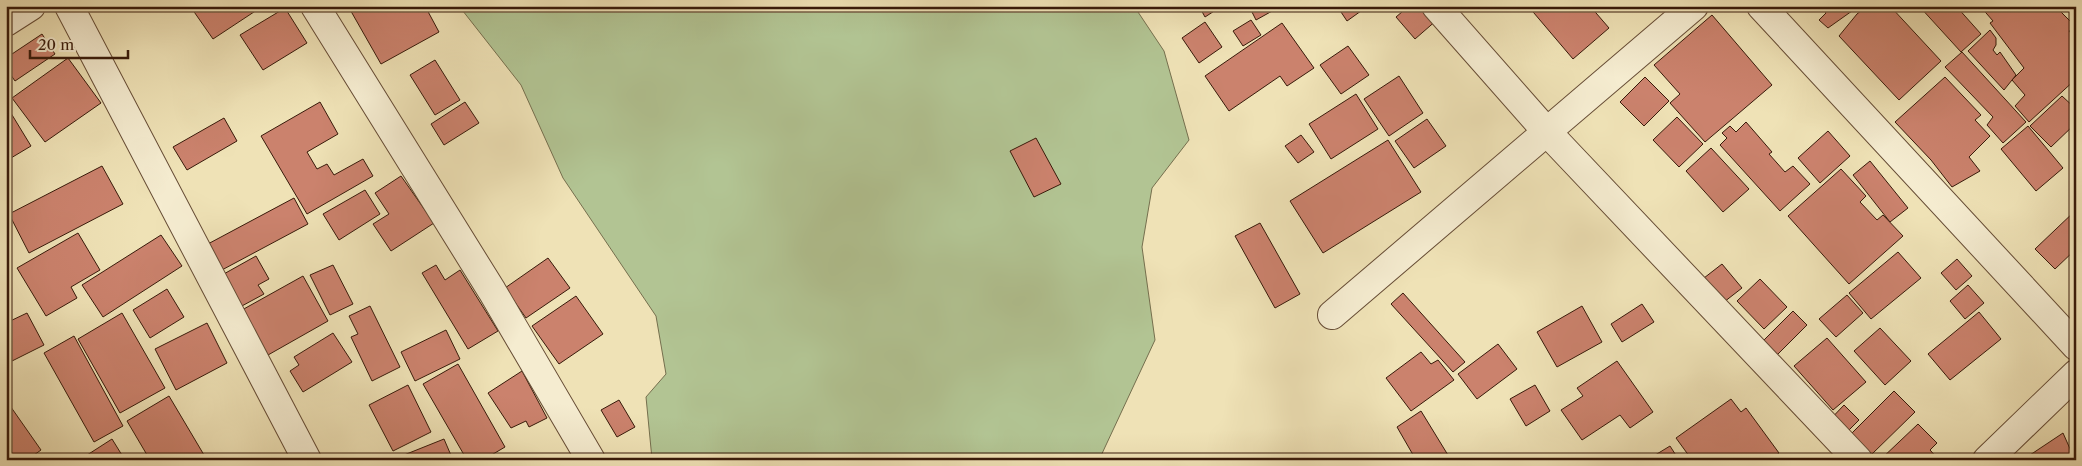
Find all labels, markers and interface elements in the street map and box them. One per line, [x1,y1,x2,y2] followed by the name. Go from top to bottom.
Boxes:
[30,28,128,60] scale bar
[38,35,74,54] text: 20 m

